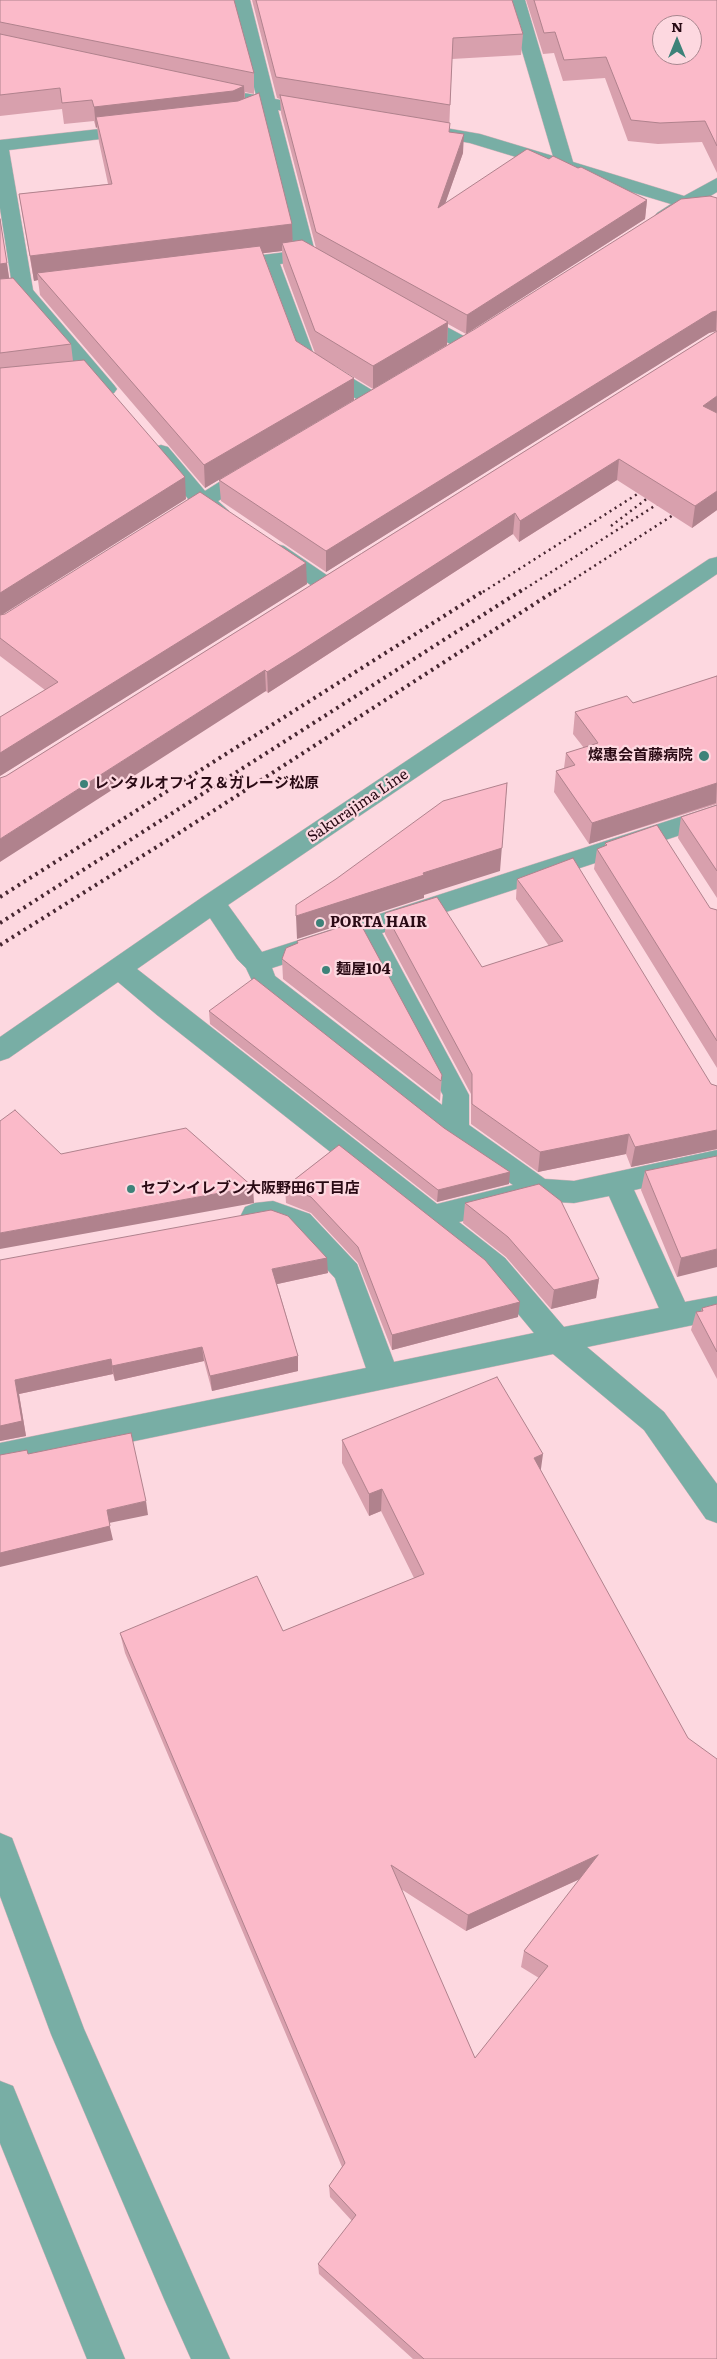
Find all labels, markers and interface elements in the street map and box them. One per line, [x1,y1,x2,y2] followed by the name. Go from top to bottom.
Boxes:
[652,15,702,65] north arrow
[671,16,683,36] text: N
[588,747,693,765] place label: 燦惠会首藤病院
[697,749,711,763] marker: 燦惠会首藤病院
[304,766,412,846] street label: Sakurajima Line
[94,775,319,793] place label: レンタルオフィス＆ガレージ松原
[78,778,90,790] marker: レンタルオフィス＆ガレージ松原
[330,914,427,932] place label: PORTA HAIR
[314,917,326,929] marker: PORTA HAIR
[336,961,390,979] place label: 麺屋104
[320,964,332,976] marker: 麺屋104
[141,1180,360,1198] place label: セブンイレブン大阪野田6丁目店
[125,1183,137,1195] marker: セブンイレブン大阪野田6丁目店

